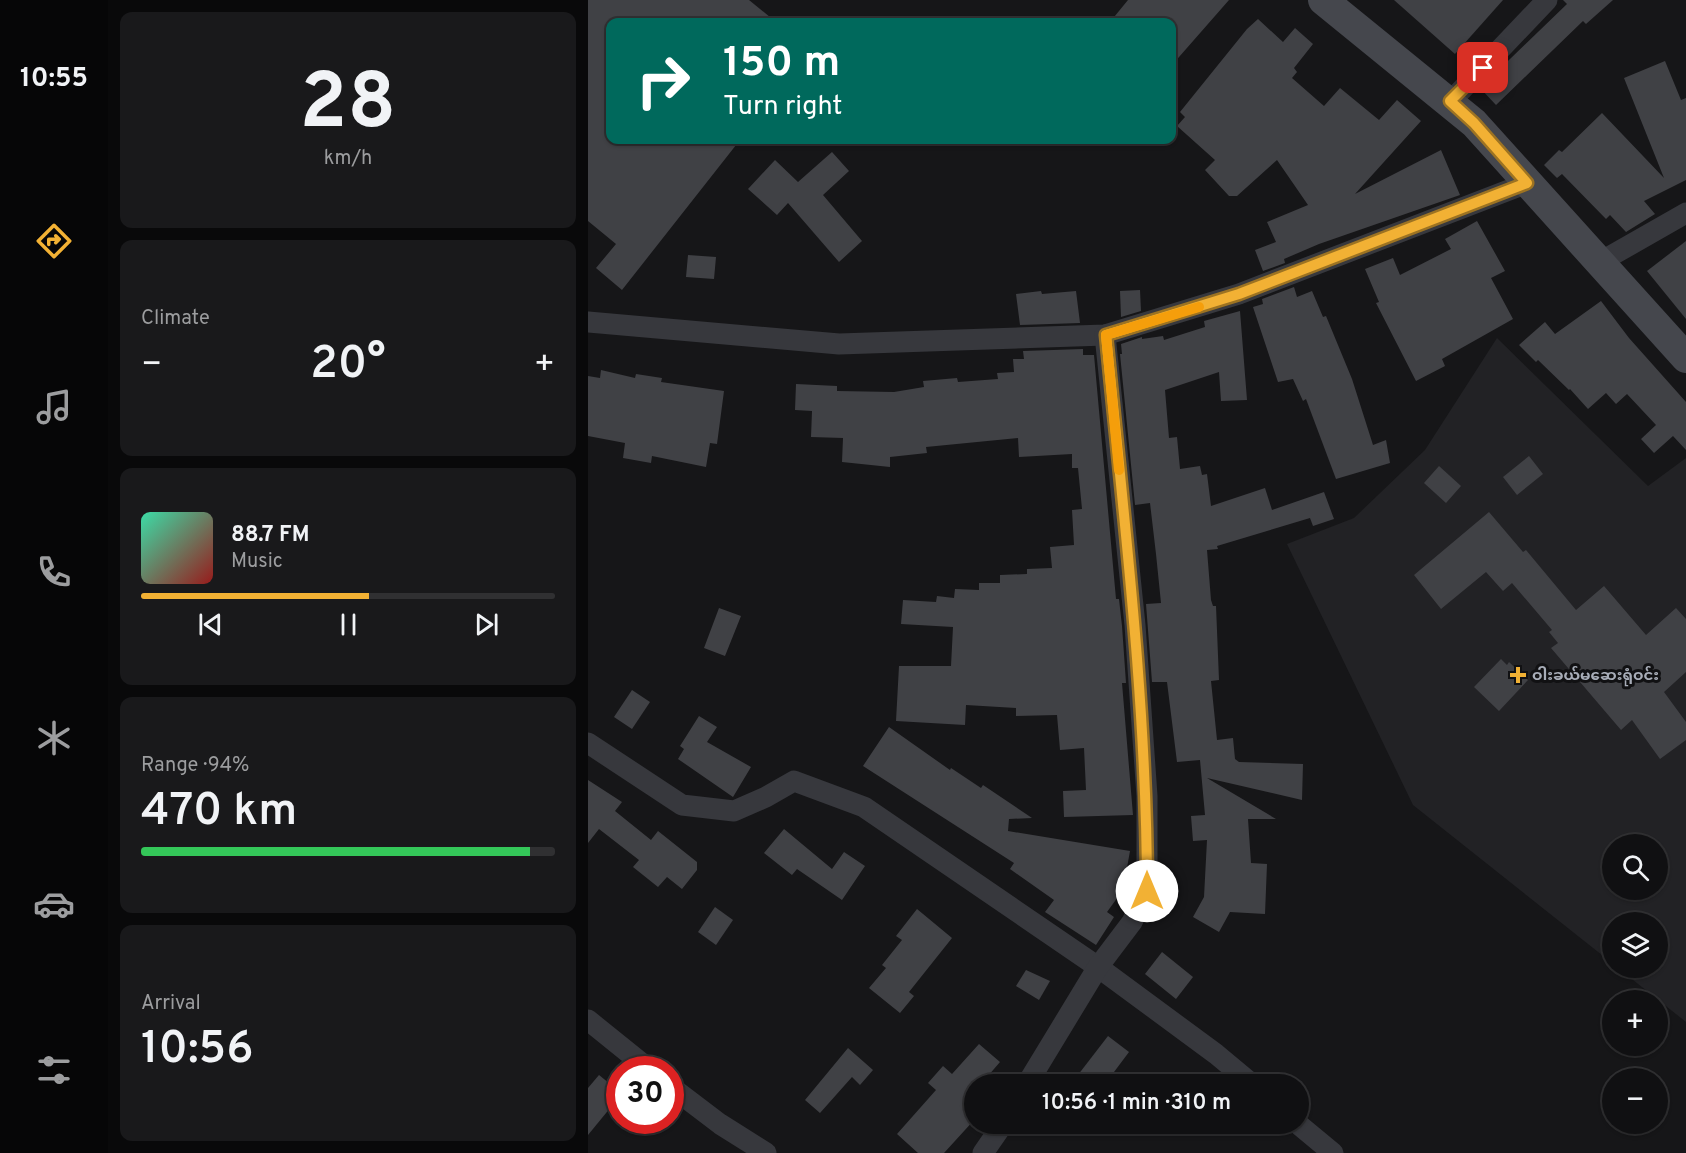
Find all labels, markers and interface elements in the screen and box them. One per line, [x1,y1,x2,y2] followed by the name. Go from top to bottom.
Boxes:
[723,38,840,91] text: 150 m
[624,42,702,120] icon: right
[1457,42,1508,93] pin
[1466,51,1499,84] icon: arrive
[300,57,396,156] text: 28
[20,62,88,96] text: 10:55
[723,90,842,124] text: Turn right
[324,146,372,172] text: km/h
[33,220,75,262] icon: directions
[141,306,210,332] text: Climate
[310,337,386,394] text: 20°
[141,345,162,387] text: −
[534,345,555,387] text: +
[33,386,75,428] icon: music
[231,522,309,549] text: 88.7 FM
[231,549,283,575] text: Music
[33,551,75,593] icon: phone
[194,608,227,641] icon: previous
[332,608,365,641] icon: pause
[470,608,503,641] icon: next
[1532,665,1659,687] place label: ဝါးခယ်မဆေးရုံဝင်း
[1509,666,1527,684] marker: ဝါးခယ်မဆေးရုံဝင်း
[33,717,75,759] icon: climate
[141,753,250,779] text: Range · 94%
[141,784,297,841] text: 470 km
[1602,834,1668,1134] map controls
[1602,834,1668,900] button: search
[1115,859,1179,923] position arrow
[33,883,75,925] icon: car
[1602,912,1668,978] button: layers
[1602,990,1668,1056] button: +
[141,991,201,1017] text: Arrival
[141,1022,254,1079] text: 10:56
[33,1049,75,1091] icon: filters
[606,1056,684,1134] speed limit sign: 30
[1602,1068,1668,1134] button: −
[1042,1090,1231,1117] text: 10:56 · 1 min · 310 m

